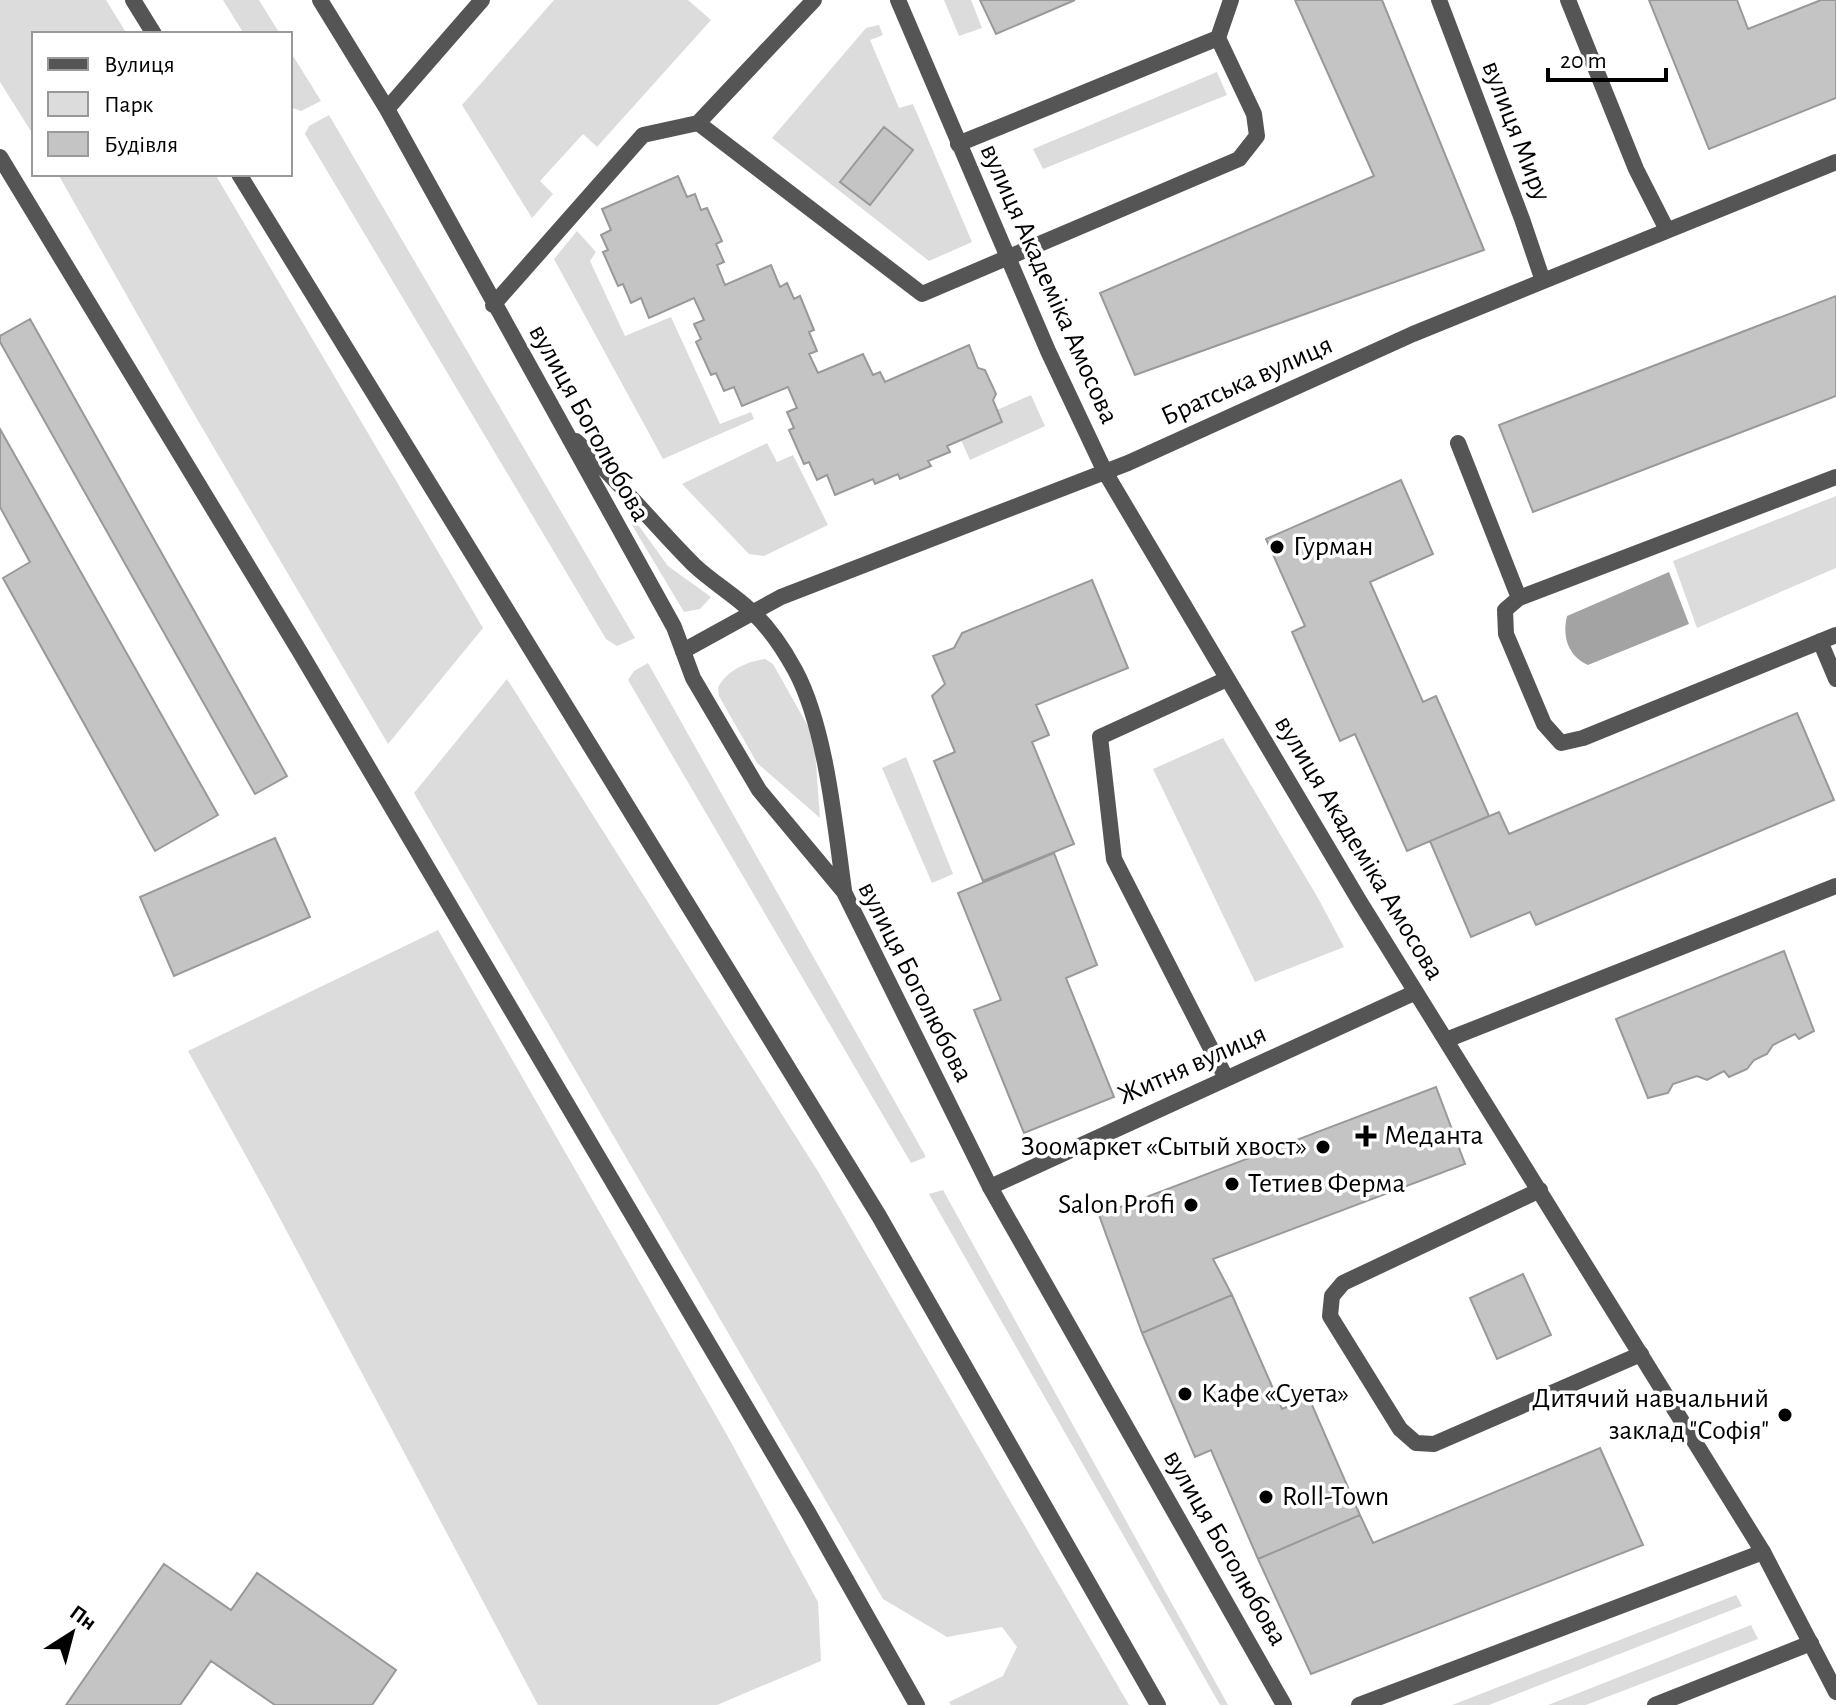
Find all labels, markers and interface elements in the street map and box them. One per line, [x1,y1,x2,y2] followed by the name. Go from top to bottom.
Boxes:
[32,32,292,176] legend
[1548,32,1666,82] scale bar
[1560,49,1607,73] text: 20 m
[104,53,175,77] text: Вулиця
[1476,57,1556,205] street label: вулиця Миру
[104,93,153,117] text: Парк
[104,133,178,157] text: Будівля
[975,140,1123,428] street label: вулиця Академіка Амосова
[523,320,655,526] street label: вулиця Боголюбова
[1157,331,1337,431] street label: Братська вулиця
[1293,533,1374,561] place label: Гурман
[1268,538,1286,556] marker: Гурман
[1269,711,1449,985] street label: вулиця Академіка Амосова
[852,877,978,1087] street label: вулиця Боголюбова
[1114,1020,1270,1110] street label: Житня вулиця
[1384,1122,1484,1150] place label: Меданта
[1355,1125,1377,1147] marker: Меданта
[1021,1133,1307,1161] place label: Зоомаркет «Сытый хвост»
[1314,1138,1332,1156] marker: Зоомаркет «Сытый хвост»
[1248,1170,1405,1198] place label: Тетиев Ферма
[1223,1175,1241,1193] marker: Тетиев Ферма
[1058,1191,1175,1219] place label: Salon Profi
[1182,1196,1200,1214] marker: Salon Profi
[1201,1380,1349,1408] place label: Кафе «Суета»
[1176,1385,1194,1403] marker: Кафе «Суета»
[1532,1385,1769,1445] place label: Дитячий навчальний заклад "Софія"
[1776,1406,1794,1424] marker: Дитячий навчальний заклад "Софія"
[1158,1445,1292,1651] street label: вулиця Боголюбова
[1282,1483,1389,1511] place label: Roll-Town
[1257,1488,1275,1506] marker: Roll-Town
[32,1593,112,1673] north arrow
[66,1601,100,1634] text: Пн

